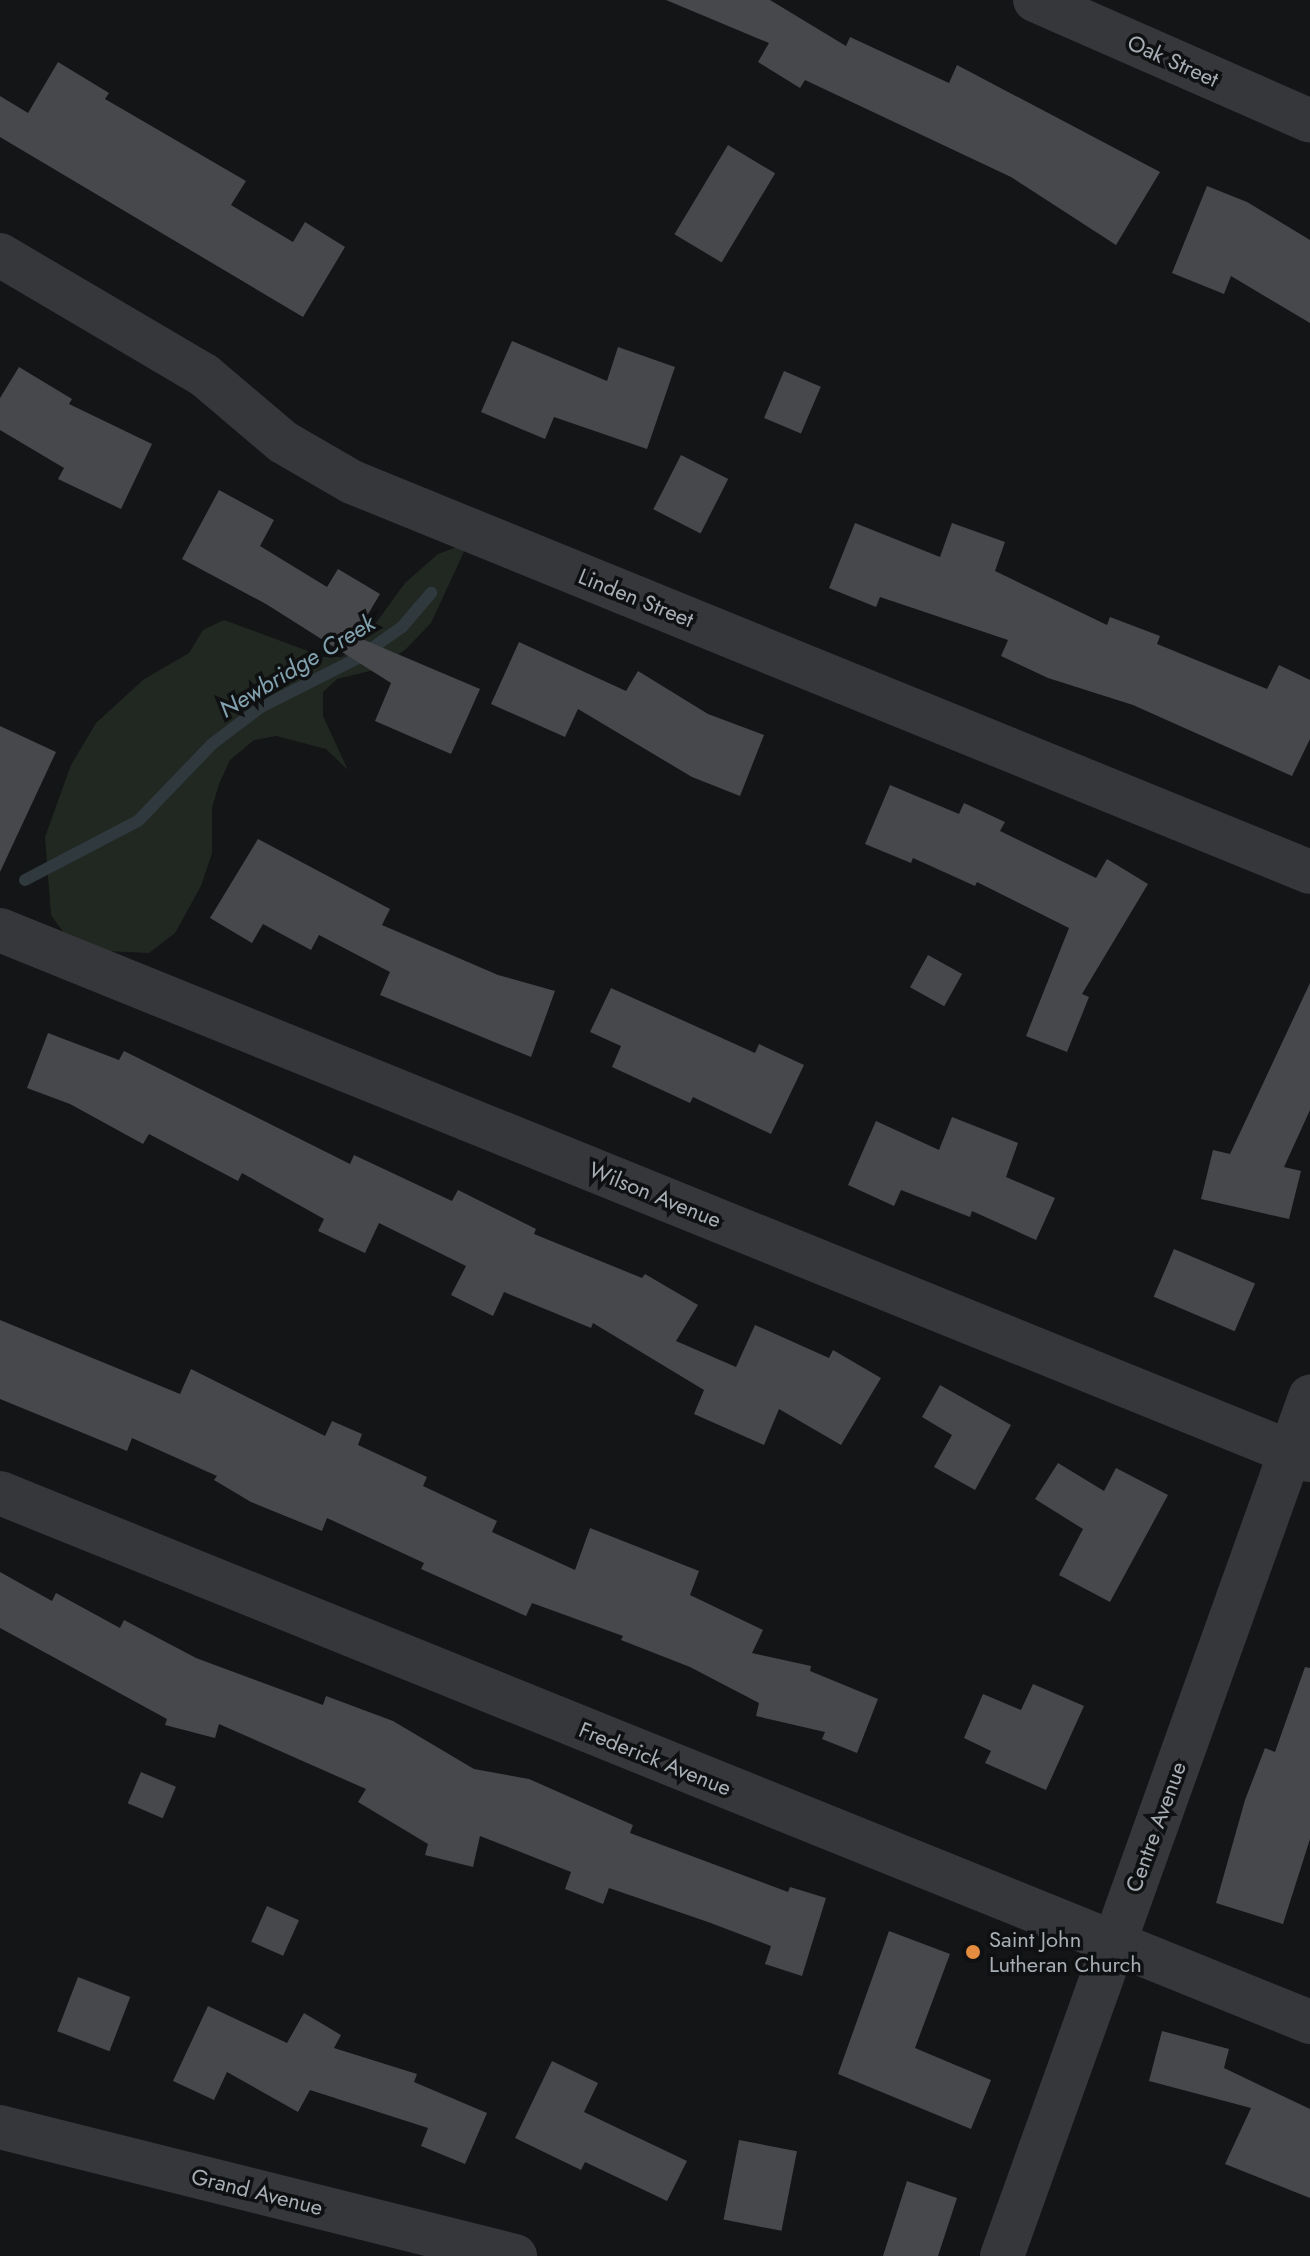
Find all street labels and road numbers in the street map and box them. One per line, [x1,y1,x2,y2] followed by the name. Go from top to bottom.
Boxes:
[1123,29,1223,93] street label: Oak Street
[575,563,697,633] street label: Linden Street
[585,1157,725,1233] street label: Wilson Avenue
[575,1716,735,1802] street label: Frederick Avenue
[1120,1758,1192,1896] street label: Centre Avenue
[189,2163,325,2221] street label: Grand Avenue

